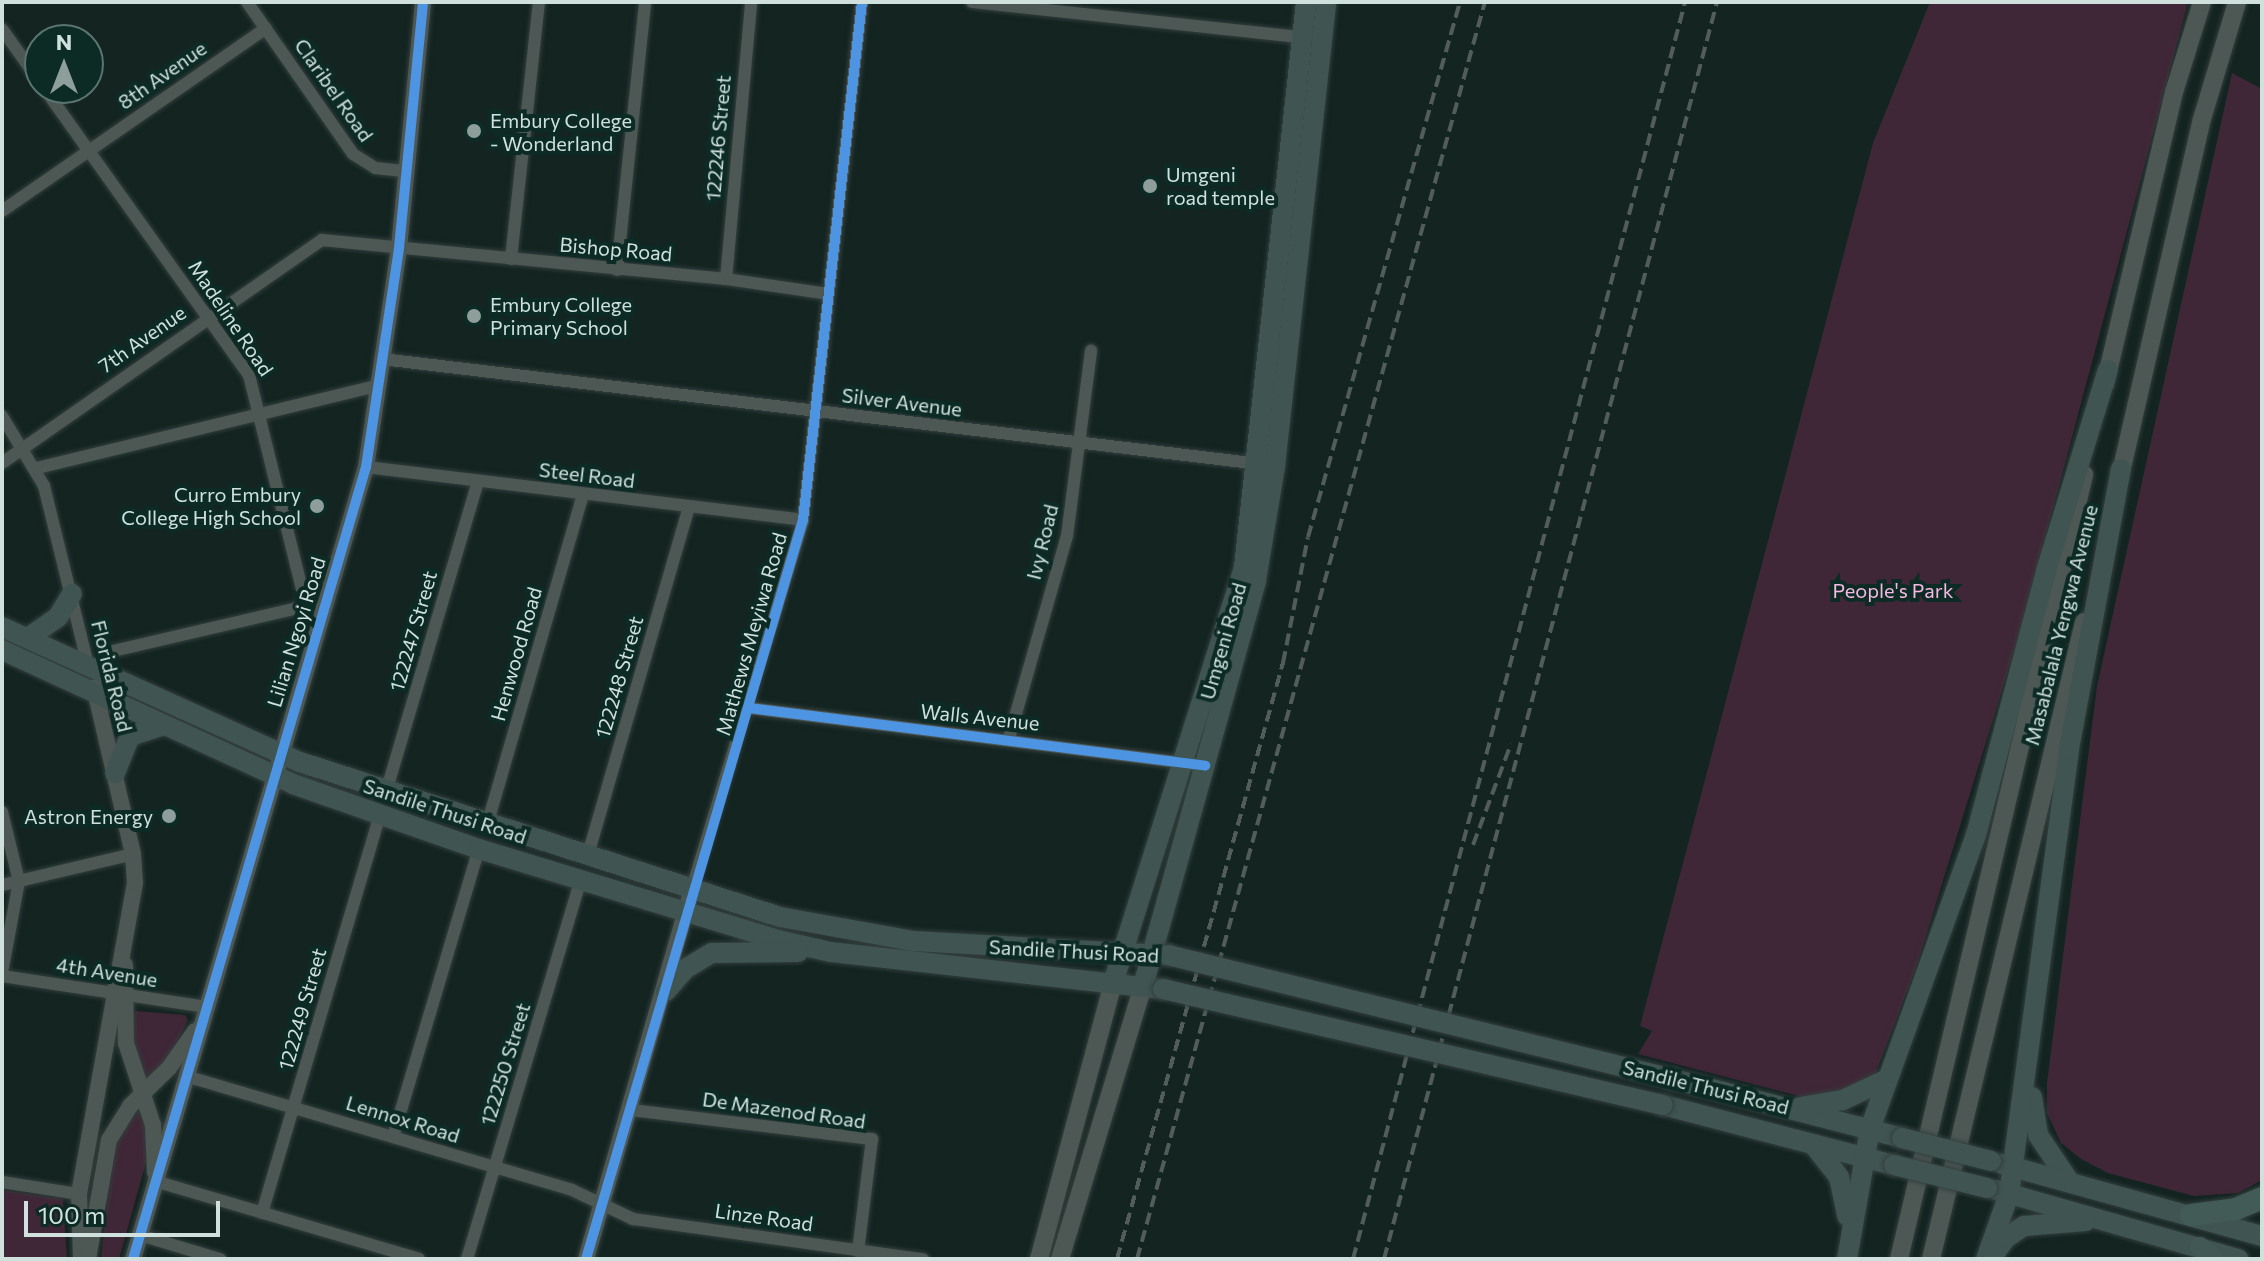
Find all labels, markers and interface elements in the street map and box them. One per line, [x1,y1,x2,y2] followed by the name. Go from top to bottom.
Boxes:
[24,24,104,104] north arrow
[56,28,72,55] text: N
[290,34,378,146] street label: Claribel Road
[113,36,211,114] street label: 8th Avenue
[701,74,735,202] street label: 122246 Street
[490,108,632,155] place label: Embury College - Wonderland
[465,122,483,140] marker: Embury College - Wonderland
[1166,162,1275,209] place label: Umgeni road temple
[1141,177,1159,195] marker: Umgeni road temple
[559,232,673,266] street label: Bishop Road
[184,256,278,380] street label: Madeline Road
[490,292,632,339] place label: Embury College Primary School
[94,300,190,378] street label: 7th Avenue
[465,307,483,325] marker: Embury College Primary School
[841,383,963,421] street label: Silver Avenue
[538,457,636,493] street label: Steel Road
[121,482,301,529] place label: Curro Embury College High School
[308,497,326,515] marker: Curro Embury College High School
[1021,502,1063,582] street label: Ivy Road
[2019,502,2103,748] street label: Masabalala Yengwa Avenue
[711,530,791,738] street label: Mathews Meyiwa Road
[262,554,330,710] street label: Lilian Ngoyi Road
[384,568,442,694] street label: 122247 Street
[1833,578,1953,602] park label: People's Park
[1195,580,1251,702] street label: Umgeni Road
[485,584,547,724] street label: Henwood Road
[590,613,648,741] street label: 122248 Street
[87,618,137,734] street label: Florida Road
[919,699,1041,735] street label: Walls Avenue
[360,773,530,849] street label: Sandile Thusi Road
[24,804,153,828] place label: Astron Energy
[160,807,178,825] marker: Astron Energy
[988,935,1160,967] street label: Sandile Thusi Road
[273,945,331,1073] street label: 122249 Street
[55,952,159,992] street label: 4th Avenue
[475,1000,535,1128] street label: 122250 Street
[1621,1055,1791,1119] street label: Sandile Thusi Road
[701,1087,867,1133] street label: De Mazenod Road
[343,1090,463,1148] street label: Lennox Road
[28,1185,224,1235] scale bar
[713,1198,815,1236] street label: Linze Road
[38,1200,105,1229] text: 100 m

